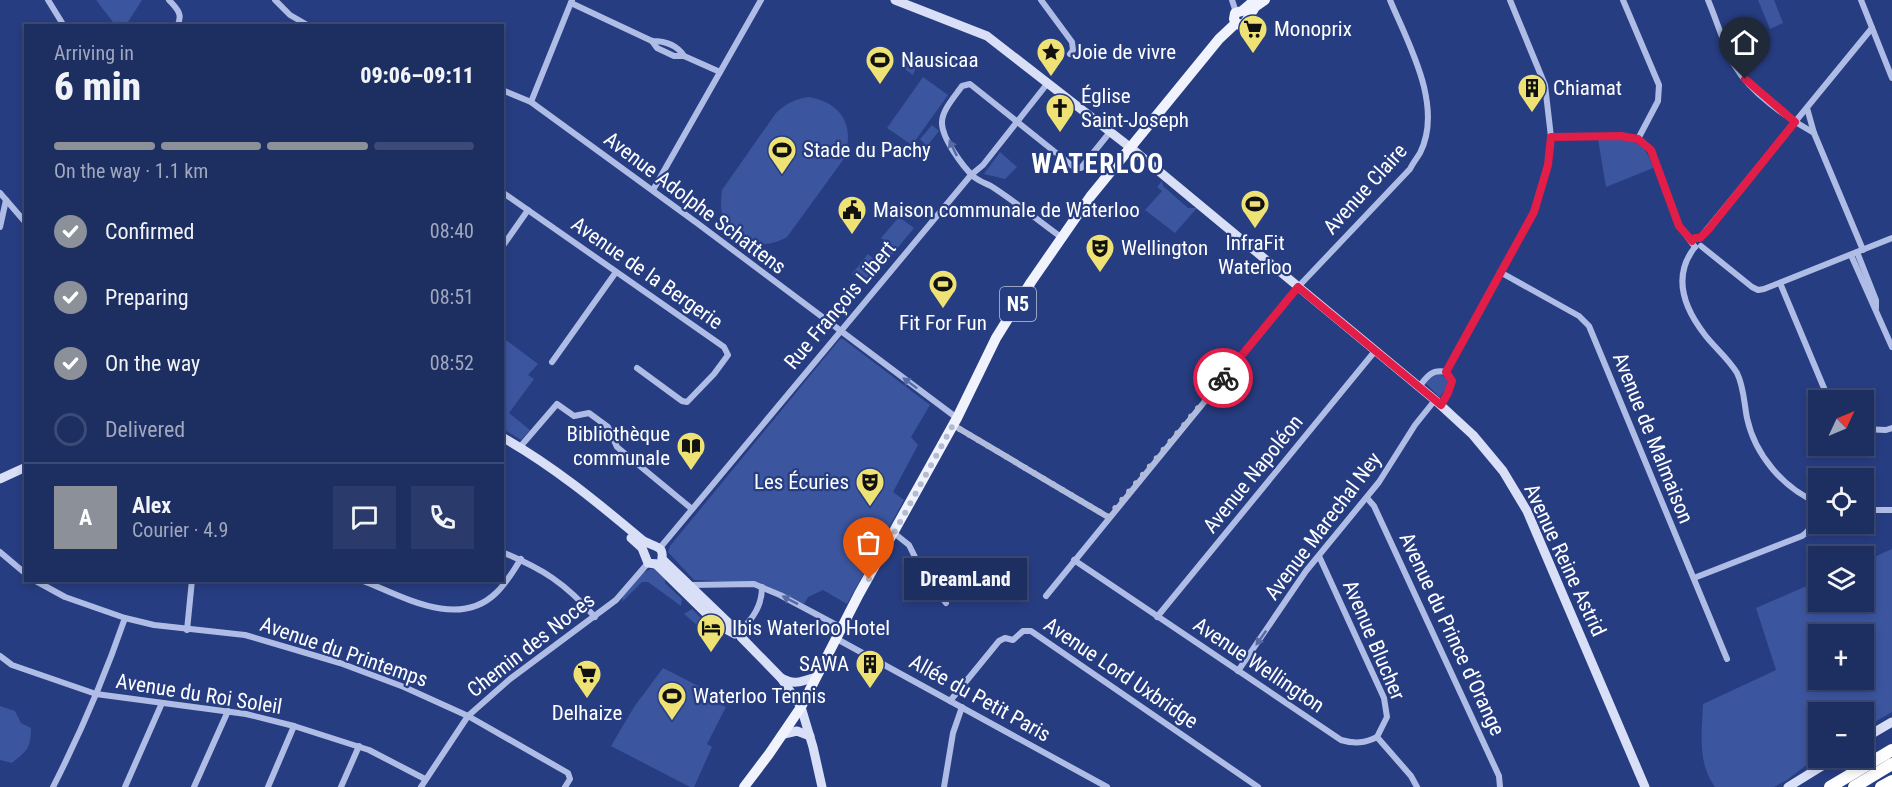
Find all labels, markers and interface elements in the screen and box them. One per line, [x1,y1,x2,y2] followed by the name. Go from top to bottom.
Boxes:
[1237,13,1269,55] supermarket icon: Monoprix
[1274,17,1352,41] place label: Monoprix
[1719,17,1770,79] pin
[1728,26,1761,59] icon: home
[1035,36,1067,78] place icon: Joie de vivre
[1072,40,1176,64] place label: Joie de vivre
[54,41,134,65] text: Arriving in
[864,44,896,86] sports icon: Nausicaa
[901,48,978,72] place label: Nausicaa
[360,63,474,88] text: 09:06–09:11
[54,64,141,110] text: 6 min
[1516,72,1548,114] building icon: Chiamat
[1553,76,1622,100] place label: Chiamat
[1081,84,1189,132] place label: Église Saint-Joseph
[1044,92,1076,134] church icon: Église Saint-Joseph
[599,127,791,279] street label: Avenue Adolphe Schattens
[766,134,798,176] sports icon: Stade du Pachy
[803,138,931,162] place label: Stade du Pachy
[1318,139,1412,239] street label: Avenue Claire
[948,140,957,157] one-way arrow
[1031,148,1165,180] district label: WATERLOO
[54,159,208,183] text: On the way · 1.1 km
[1239,188,1271,230] sports icon: InfraFit Waterloo
[836,194,868,236] public building icon: Maison communale de Waterloo
[873,198,1140,222] place label: Maison communale de Waterloo
[567,212,727,334] street label: Avenue de la Bergerie
[54,215,87,248] icon: check
[105,219,194,244] text: Confirmed
[430,219,474,243] text: 08:40
[1218,231,1292,279] place label: InfraFit Waterloo
[1084,232,1116,274] theatre icon: Wellington
[780,236,900,374] street label: Rue François Libert
[1121,236,1208,260] place label: Wellington
[927,268,959,310] sports icon: Fit For Fun
[54,281,87,314] icon: check
[105,285,189,310] text: Preparing
[430,285,474,309] text: 08:51
[1000,287,1036,321] road number: N5
[899,311,987,335] place label: Fit For Fun
[54,347,87,380] icon: check
[1193,348,1253,408] courier
[1608,349,1698,527] street label: Avenue de Malmaison
[105,351,200,376] text: On the way
[430,351,474,375] text: 08:52
[1207,362,1240,395] icon: bike
[902,376,918,389] one-way arrow
[1808,390,1874,456] north arrow
[1808,390,1874,768] map controls
[1198,410,1308,538] street label: Avenue Napoléon
[105,417,185,442] text: Delivered
[566,422,670,470] place label: Bibliothèque communale
[675,430,707,472] library icon: Bibliothèque communale
[1260,447,1386,604] street label: Avenue Marechal Ney
[854,466,886,508] theatre icon: Les Écuries
[1808,468,1874,534] button: locate
[754,470,849,494] place label: Les Écuries
[1519,480,1611,640] street label: Avenue Reine Astrid
[333,486,396,549] button: chat
[411,486,474,549] button: phone
[132,493,171,518] text: Alex
[79,505,92,530] text: A
[843,517,894,579] pin
[132,518,228,542] text: Courier · 4.9
[852,526,885,559] icon: bag
[1394,529,1510,739] street label: Avenue du Prince d'Orange
[1808,546,1874,612] button: layers
[905,558,1028,600] callout: DreamLand
[920,567,1011,591] text: DreamLand
[1338,576,1410,704] street label: Avenue Blucher
[463,588,599,702] street label: Chemin des Noces
[782,595,799,605] one-way arrow
[257,612,431,692] street label: Avenue du Printemps
[695,612,727,654] hotel icon: Ibis Waterloo Hotel
[1189,612,1329,718] street label: Avenue Wellington
[1039,613,1203,733] street label: Avenue Lord Uxbridge
[732,616,890,640] place label: Ibis Waterloo Hotel
[1808,624,1874,690] button: +
[1255,630,1267,646] one-way arrow
[854,648,886,690] building icon: SAWA
[905,649,1055,747] street label: Allée du Petit Paris
[799,652,849,676] place label: SAWA
[571,658,603,700] supermarket icon: Delhaize
[114,669,284,719] street label: Avenue du Roi Soleil
[656,680,688,722] sports icon: Waterloo Tennis
[693,684,826,708] place label: Waterloo Tennis
[552,701,622,725] place label: Delhaize
[1808,702,1874,768] button: −

